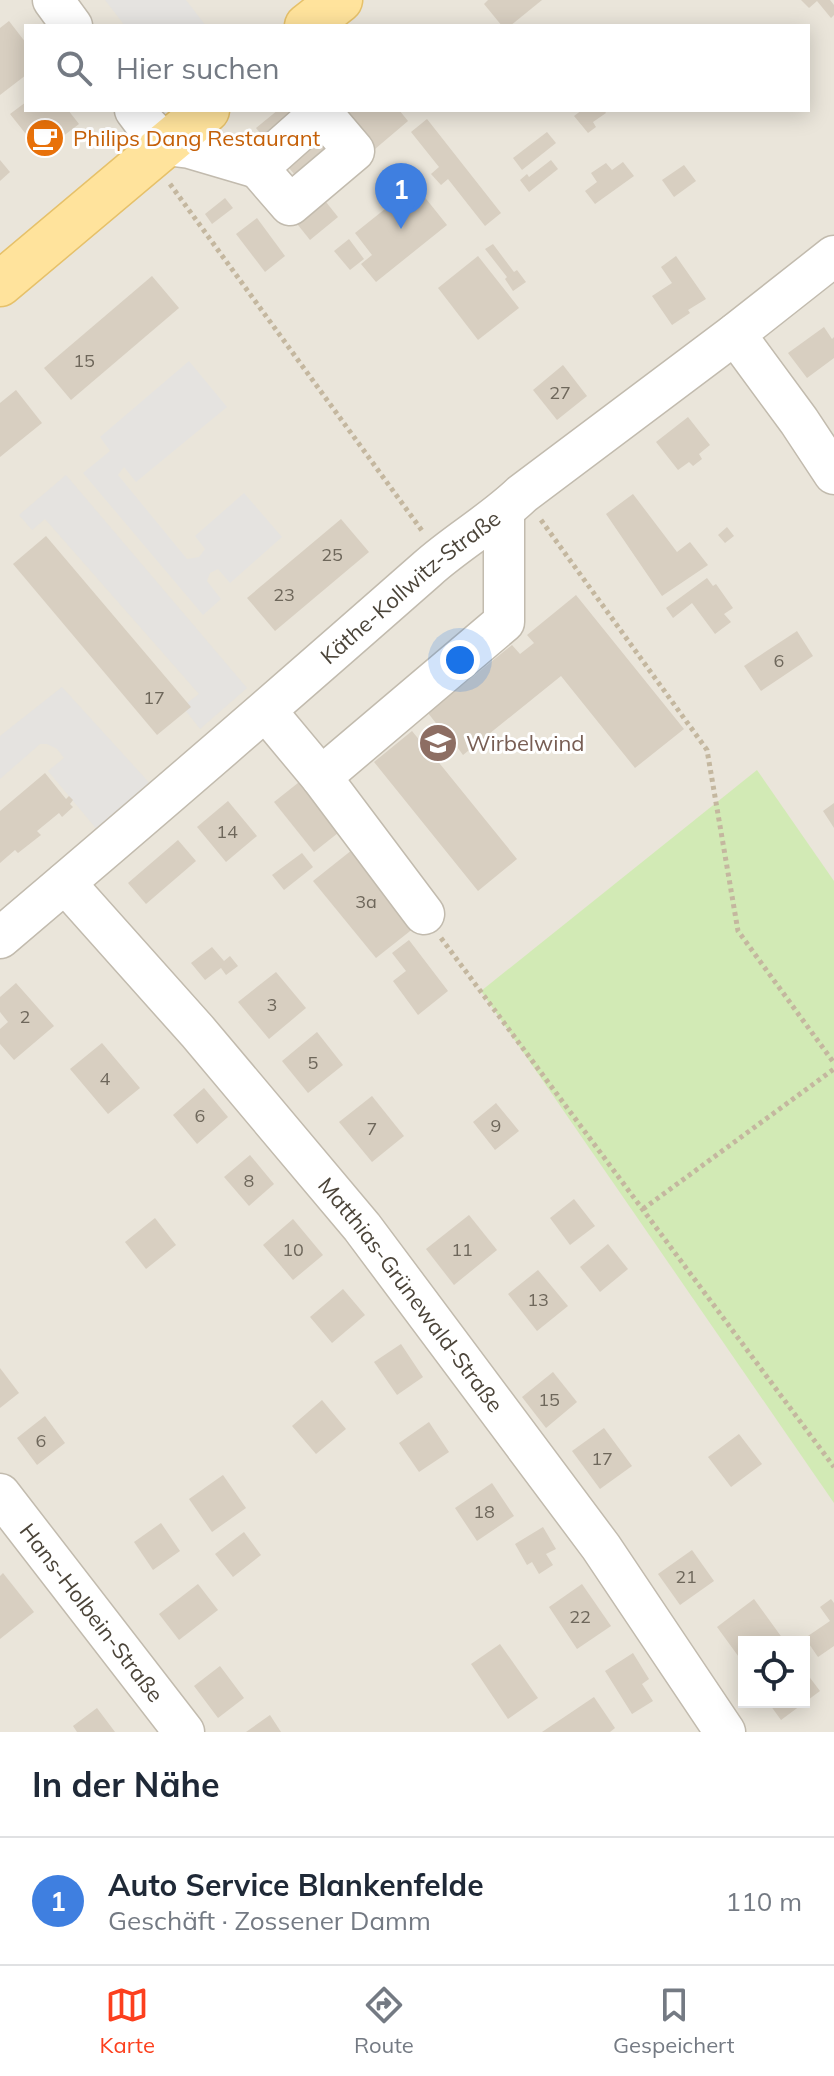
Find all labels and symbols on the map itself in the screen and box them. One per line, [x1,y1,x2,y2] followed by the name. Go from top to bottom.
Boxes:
[24,117,66,159] cafe icon: Philips Dang Restaurant
[73,124,321,152] place label: Philips Dang Restaurant
[375,163,427,229] pin: 1
[73,349,95,372] house number: 15
[549,381,571,404] house number: 27
[314,504,506,670] street label: Käthe-Kollwitz-Straße
[321,543,343,566] house number: 25
[273,583,295,606] house number: 23
[440,640,480,680] your location
[774,649,784,672] house number: 6
[143,686,165,709] house number: 17
[417,722,459,764] school or university icon: Wirbelwind
[466,729,585,757] place label: Wirbelwind
[216,820,238,843] house number: 14
[355,890,377,913] house number: 3a
[267,993,277,1016] house number: 3
[20,1005,30,1028] house number: 2
[308,1051,319,1074] house number: 5
[100,1067,111,1090] house number: 4
[195,1104,205,1127] house number: 6
[491,1114,501,1137] house number: 9
[367,1117,377,1140] house number: 7
[244,1169,254,1192] house number: 8
[312,1172,509,1418] street label: Matthias-Grünewald-Straße
[282,1238,304,1261] house number: 10
[451,1238,473,1261] house number: 11
[527,1288,549,1311] house number: 13
[538,1388,560,1411] house number: 15
[36,1429,46,1452] house number: 6
[591,1447,613,1470] house number: 17
[473,1500,495,1523] house number: 18
[14,1518,170,1708] street label: Hans-Holbein-Straße
[675,1565,697,1588] house number: 21
[569,1605,591,1628] house number: 22

